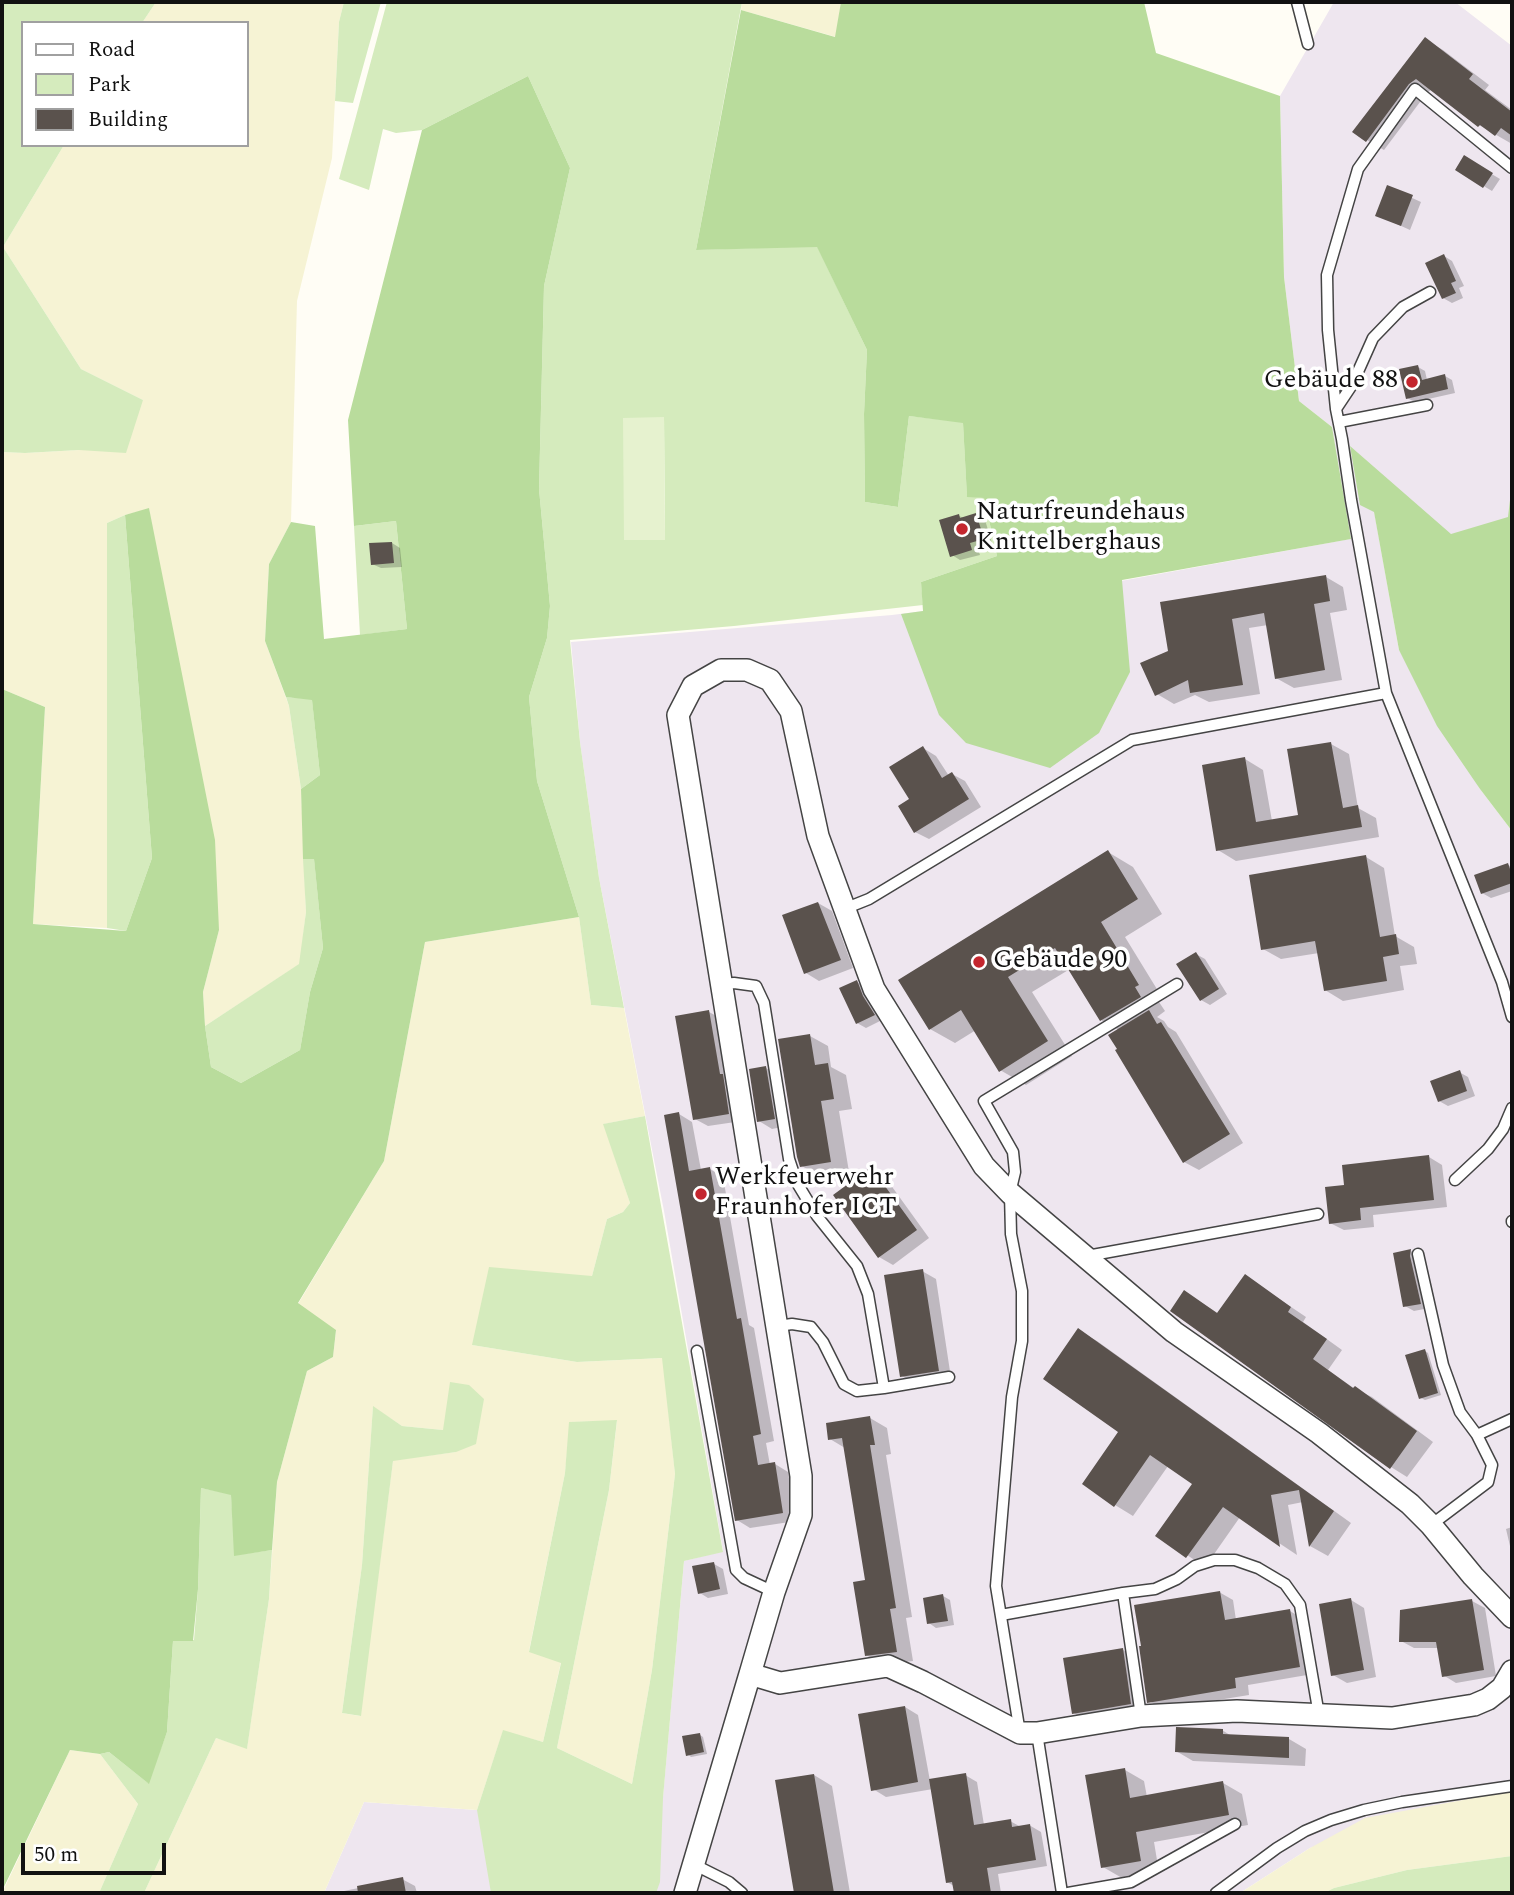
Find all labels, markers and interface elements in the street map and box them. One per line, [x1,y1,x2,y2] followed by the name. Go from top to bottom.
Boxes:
[21,21,248,147] legend
[88,34,135,66] text: Road
[88,69,131,101] text: Park
[88,104,168,136] text: Building
[1264,366,1398,398] place label: Gebäude 88
[1404,374,1420,390] marker: Gebäude 88
[976,498,1186,560] place label: Naturfreundehaus Knittelberghaus
[954,521,970,537] marker: Naturfreundehaus Knittelberghaus
[993,946,1127,978] place label: Gebäude 90
[971,954,987,970] marker: Gebäude 90
[715,1163,897,1224] place label: Werkfeuerwehr Fraunhofer ICT
[693,1186,709,1202] marker: Werkfeuerwehr Fraunhofer ICT
[24,1828,170,1872] scale bar
[34,1839,78,1871] text: 50 m

